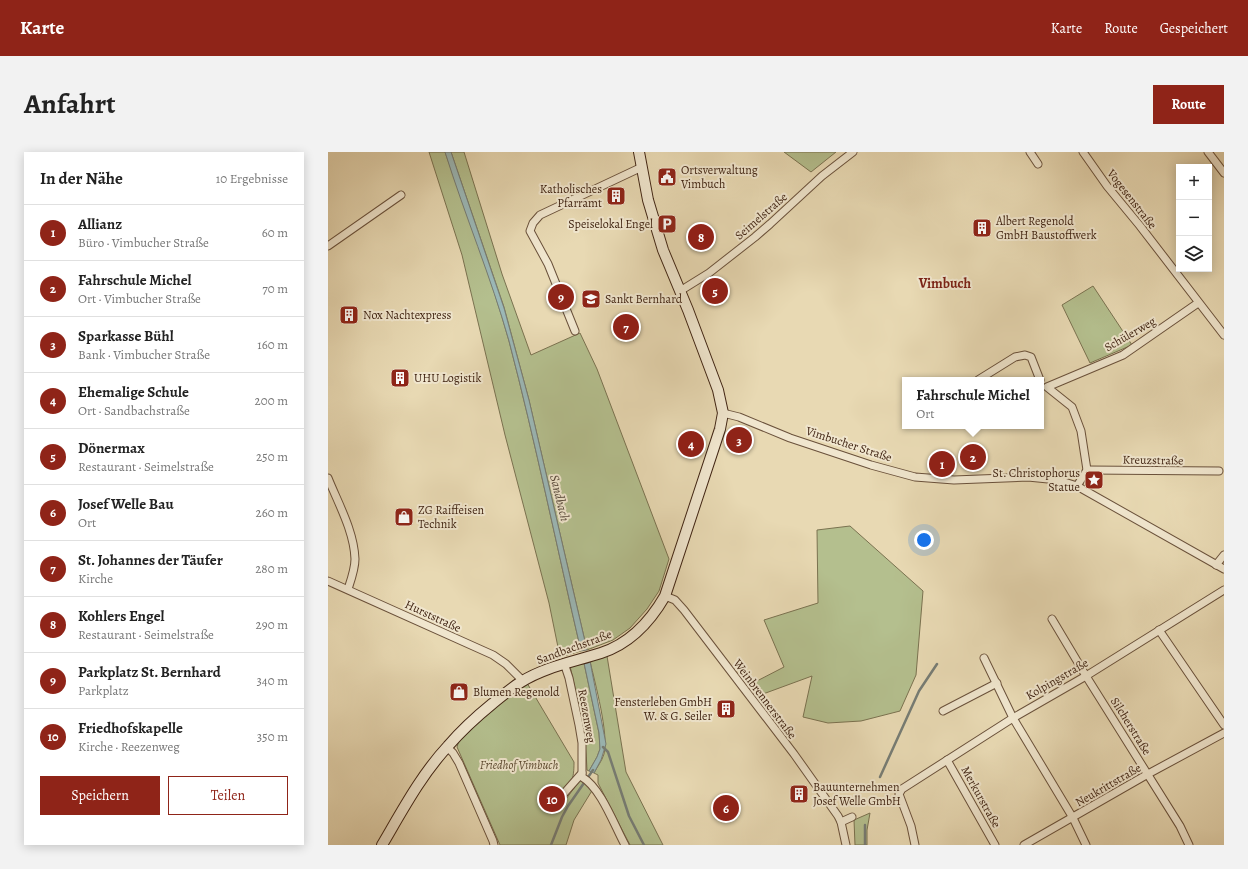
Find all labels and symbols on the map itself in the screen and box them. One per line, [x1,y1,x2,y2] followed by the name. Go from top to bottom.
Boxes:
[680,162,758,192] place label: Ortsverwaltung Vimbuch
[1103,165,1160,232] street label: Vogesenstraße
[656,166,678,188] public building icon: Ortsverwaltung Vimbuch
[540,181,602,211] place label: Katholisches Pfarramt
[605,185,627,207] building icon: Katholisches Pfarramt
[731,189,791,243] street label: Seimelstraße
[656,213,678,235] parking icon: Speiselokal Engel
[995,213,1097,243] place label: Albert Regenold GmbH Baustoffwerk
[568,216,653,232] place label: Speiselokal Engel
[971,217,993,239] building icon: Albert Regenold GmbH Baustoffwerk
[688,222,714,252] pin: 8
[918,274,972,293] district label: Vimbuch
[702,276,728,306] pin: 5
[548,282,574,312] pin: 9
[580,288,602,310] school or university icon: Sankt Bernhard
[605,291,683,307] place label: Sankt Bernhard
[338,304,360,326] building icon: Nox Nachtexpress
[363,307,451,323] place label: Nox Nachtexpress
[613,312,639,342] pin: 7
[1101,313,1159,355] street label: Schülerweg
[389,367,411,389] building icon: UHU Logistik
[414,370,481,386] place label: UHU Logistik
[803,422,894,465] street label: Vimbucher Straße
[726,425,752,455] pin: 3
[678,429,704,459] pin: 4
[960,442,986,472] pin: 2
[929,449,955,479] pin: 1
[1122,451,1184,469] street label: Kreuzstraße
[993,465,1080,495] place label: St. Christophorus Statue
[1083,469,1105,491] place icon: St. Christophorus Statue
[546,473,574,523] water label: Sandbach
[418,502,485,532] place label: ZG Raiffeisen Technik
[393,506,415,528] shop icon: ZG Raiffeisen Technik
[914,530,934,550] your location
[402,596,464,636] street label: Hurststraße
[534,626,614,668] street label: Sandbachstraße
[729,655,800,742] street label: Weinbrennerstraße
[1023,655,1091,703] street label: Kolpingstraße
[448,681,470,703] shop icon: Blumen Regenold
[473,684,560,700] place label: Blumen Regenold
[574,688,600,744] street label: Reezenweg
[614,694,712,724] place label: Fensterleben GmbH W. & G. Seiler
[1107,694,1155,758] street label: Silcherstraße
[715,698,737,720] building icon: Fensterleben GmbH W. & G. Seiler
[480,757,558,773] park label: Friedhof Vimbuch
[1072,760,1144,810] street label: Neukrittstraße
[957,763,1005,831] street label: Merkurstraße
[813,779,901,809] place label: Bauunternehmen Josef Welle GmbH
[788,783,810,805] building icon: Bauunternehmen Josef Welle GmbH
[539,784,565,814] pin: 10
[713,793,739,823] pin: 6

